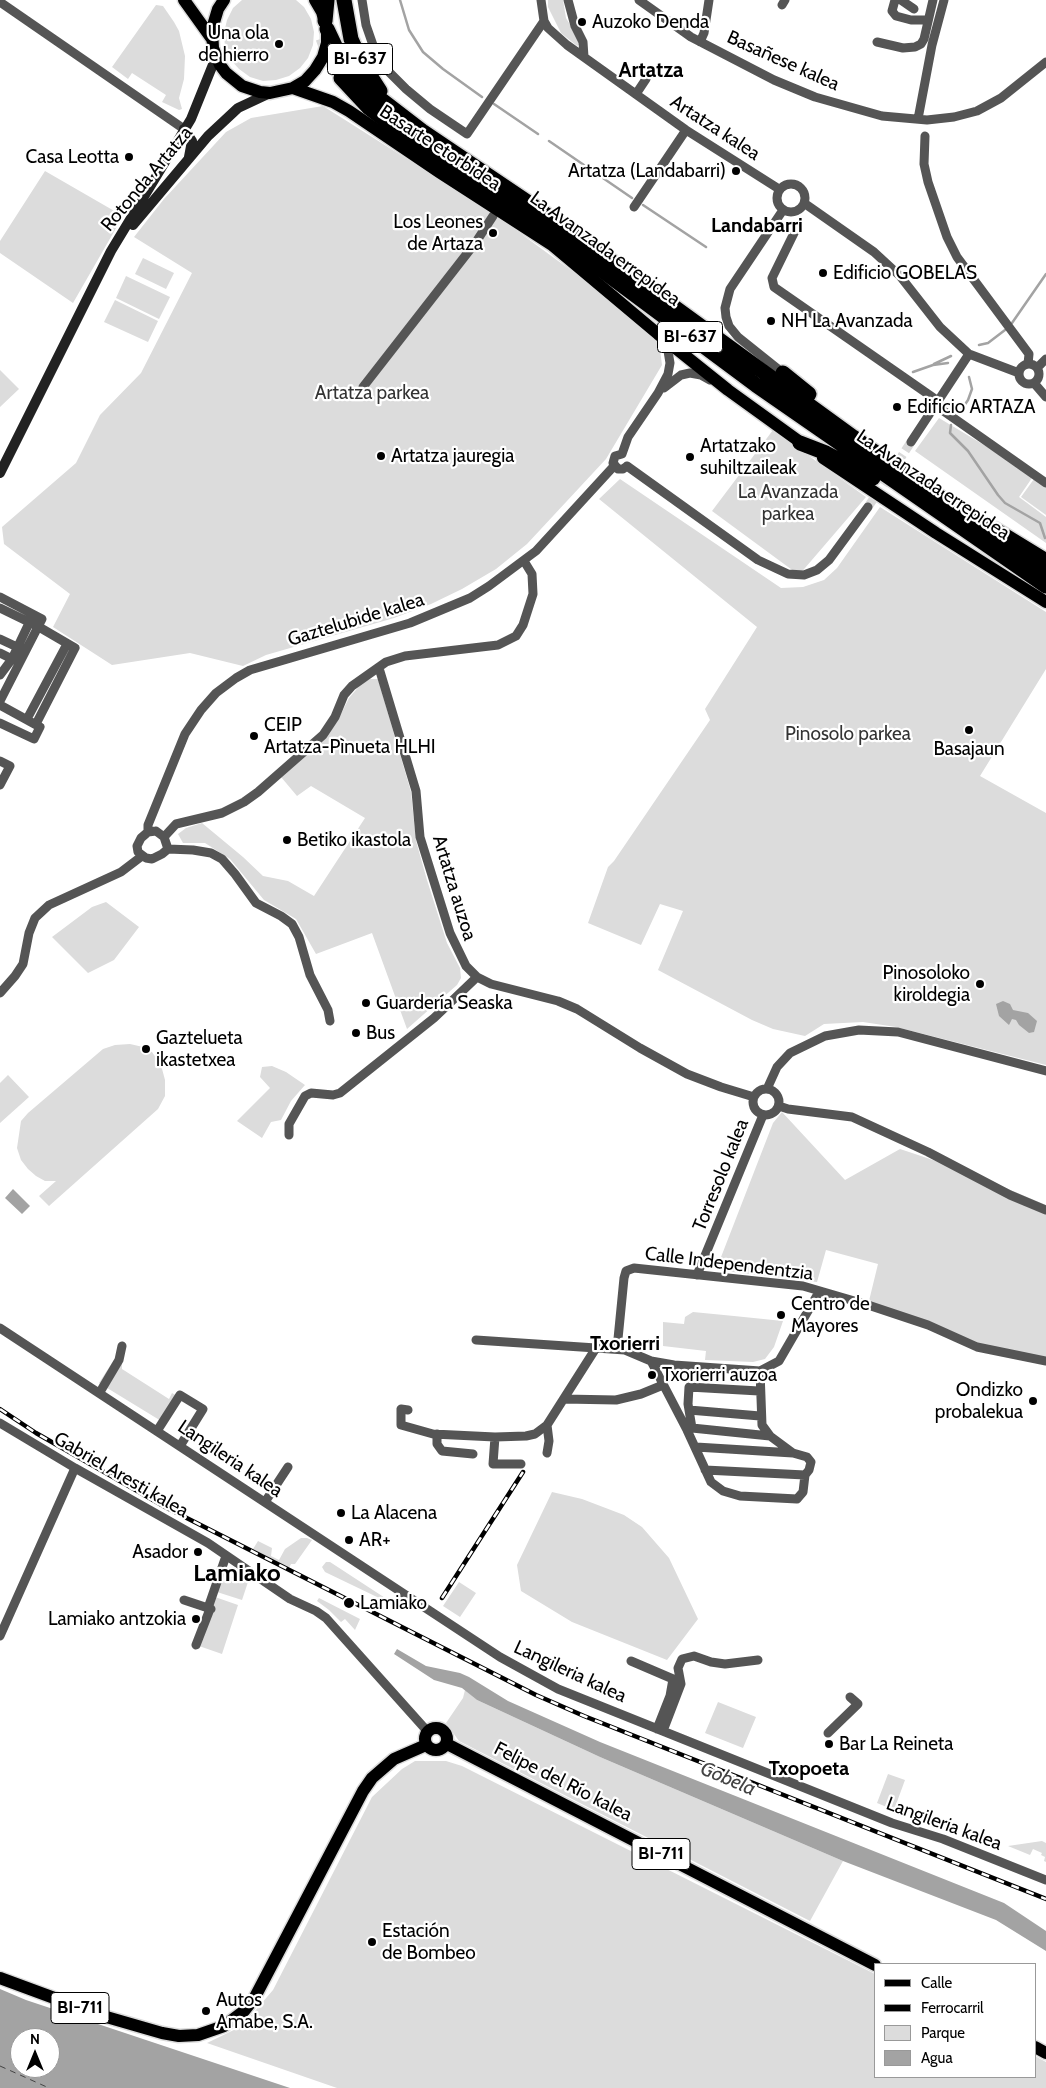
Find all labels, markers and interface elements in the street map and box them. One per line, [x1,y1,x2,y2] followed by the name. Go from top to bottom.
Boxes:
[592,11,709,33] place label: Auzoko Denda
[576,16,588,28] marker: Auzoko Denda
[198,22,269,66] place label: Una ola de hierro
[723,26,843,96] street label: Basañese kalea
[273,38,285,50] marker: Una ola de hierro
[328,44,392,74] road number: BI-637
[618,58,684,84] district label: Artatza
[666,91,764,165] street label: Artatza kalea
[375,100,505,196] street label: Basarte etorbidea
[96,122,198,236] street label: Rotonda Artatza
[26,146,119,168] place label: Casa Leotta
[123,151,135,163] marker: Casa Leotta
[568,160,726,182] place label: Artatza (Landabarri)
[730,165,742,177] marker: Artatza (Landabarri)
[525,187,685,311] street label: La Avanzada errepidea
[393,211,483,255] place label: Los Leones de Artaza
[711,214,803,238] district label: Landabarri
[487,227,499,239] marker: Los Leones de Artaza
[833,262,977,284] place label: Edificio GOBELAS
[817,267,829,279] marker: Edificio GOBELAS
[781,310,913,332] place label: NH La Avanzada
[765,315,777,327] marker: NH La Avanzada
[658,322,722,352] road number: BI-637
[315,382,429,404] park label: Artatza parkea
[907,396,1035,418] place label: Edificio ARTAZA
[891,401,903,413] marker: Edificio ARTAZA
[852,425,1014,545] street label: La Avanzada errepidea
[700,435,797,479] place label: Artatzako suhiltzaileak
[391,445,514,467] place label: Artatza jauregia
[375,450,387,462] marker: Artatza jauregia
[684,451,696,463] marker: Artatzako suhiltzaileak
[738,481,838,525] park label: La Avanzada parkea
[285,588,427,652] street label: Gaztelubide kalea
[264,714,436,758] place label: CEIP Artatza-Pìnueta HLHI
[785,723,911,745] park label: Pinosolo parkea
[963,724,975,736] marker: Basajaun
[248,730,260,742] marker: CEIP Artatza-Pìnueta HLHI
[933,738,1005,760] place label: Basajaun
[297,829,411,851] place label: Betiko ikastola
[427,832,481,944] street label: Artatza auzoa
[281,834,293,846] marker: Betiko ikastola
[882,962,970,1006] place label: Pinosoloko kiroldegia
[974,978,986,990] marker: Pinosoloko kiroldegia
[376,992,513,1014] place label: Guardería Seaska
[360,997,372,1009] marker: Guardería Seaska
[366,1022,395,1044] place label: Bus
[156,1027,243,1071] place label: Gaztelueta ikastetxea
[350,1027,362,1039] marker: Bus
[140,1043,152,1055] marker: Gaztelueta ikastetxea
[688,1116,754,1234] street label: Torresolo kalea
[644,1242,814,1286] street label: Calle Independentzia
[791,1293,870,1337] place label: Centro de Mayores
[775,1309,787,1321] marker: Centro de Mayores
[590,1332,660,1356] district label: Txorierri
[662,1364,777,1386] place label: Txorierri auzoa
[646,1369,658,1381] marker: Txorierri auzoa
[935,1379,1023,1423] place label: Ondizko probalekua
[1027,1395,1039,1407] marker: Ondizko probalekua
[173,1416,287,1502] street label: Langileria kalea
[50,1427,192,1523] street label: Gabriel Aresti kalea
[351,1502,437,1524] place label: La Alacena
[335,1507,347,1519] marker: La Alacena
[359,1529,391,1551] place label: AR+
[343,1534,355,1546] marker: AR+
[132,1541,188,1563] place label: Asador
[192,1546,204,1558] marker: Asador
[193,1560,281,1588] district label: Lamiako
[360,1592,427,1614] place label: Lamiako
[342,1596,356,1610] marker: Lamiako
[48,1608,186,1630] place label: Lamiako antzokia
[190,1613,202,1625] marker: Lamiako antzokia
[510,1636,630,1708] street label: Langileria kalea
[839,1733,953,1755] place label: Bar La Reineta
[490,1737,636,1827] street label: Felipe del Río kalea
[823,1738,835,1750] marker: Bar La Reineta
[697,1757,759,1801] water label: Gobela
[769,1757,849,1781] district label: Txopoeta
[883,1793,1005,1855] street label: Langileria kalea
[632,1838,690,1870] road number: BI-711
[382,1920,476,1964] place label: Estación de Bombeo
[366,1936,378,1948] marker: Estación de Bombeo
[874,1963,1036,2078] legend
[921,1974,952,1992] text: Calle
[216,1989,313,2033] place label: Autos Amabe, S.A.
[51,1992,109,2024] road number: BI-711
[921,1999,984,2017] text: Ferrocarril
[200,2005,212,2017] marker: Autos Amabe, S.A.
[921,2024,965,2042] text: Parque
[10,2028,60,2078] north arrow
[30,2030,40,2048] text: N
[921,2049,953,2067] text: Agua

